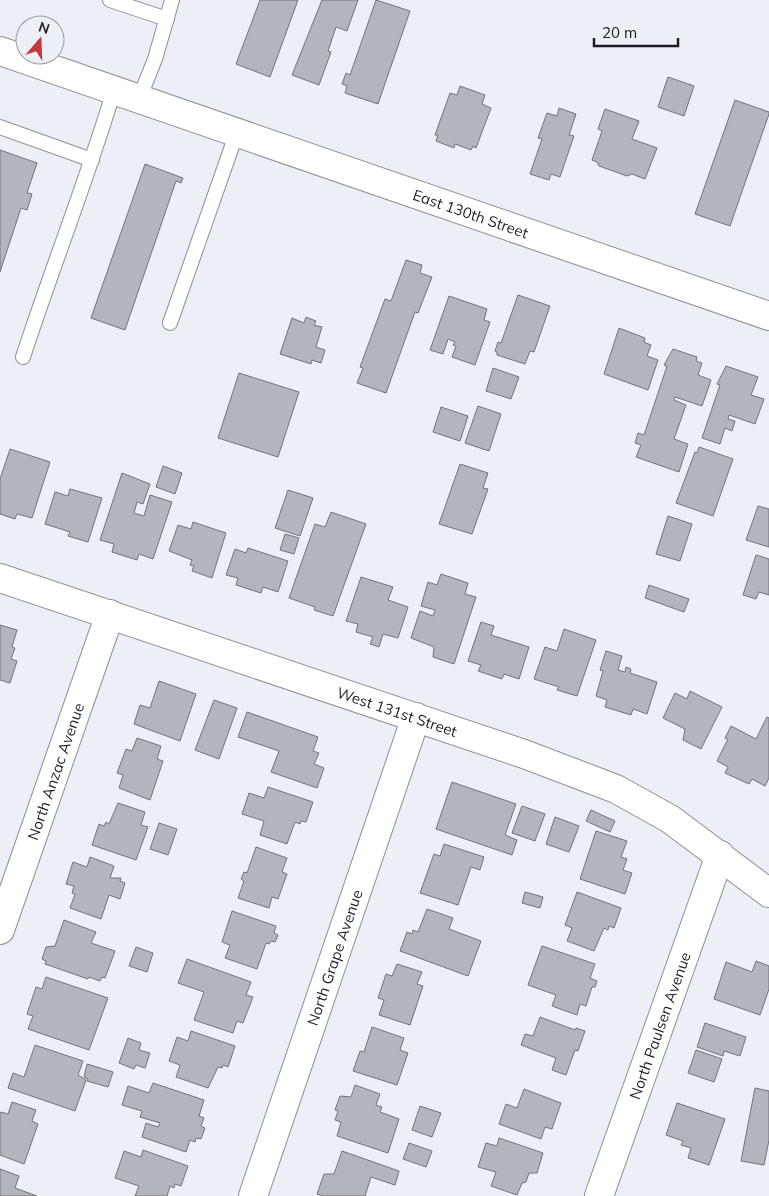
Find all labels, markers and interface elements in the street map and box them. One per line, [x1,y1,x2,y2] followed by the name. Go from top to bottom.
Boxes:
[15,15,65,65] north arrow
[594,15,678,47] scale bar
[36,17,52,38] text: N
[602,23,637,42] text: 20 m
[411,185,531,242] street label: East 130th Street
[335,682,460,740] street label: West 131st Street
[23,700,88,842] street label: North Anzac Avenue
[302,887,366,1028] street label: North Grape Avenue
[625,949,694,1102] street label: North Paulsen Avenue

